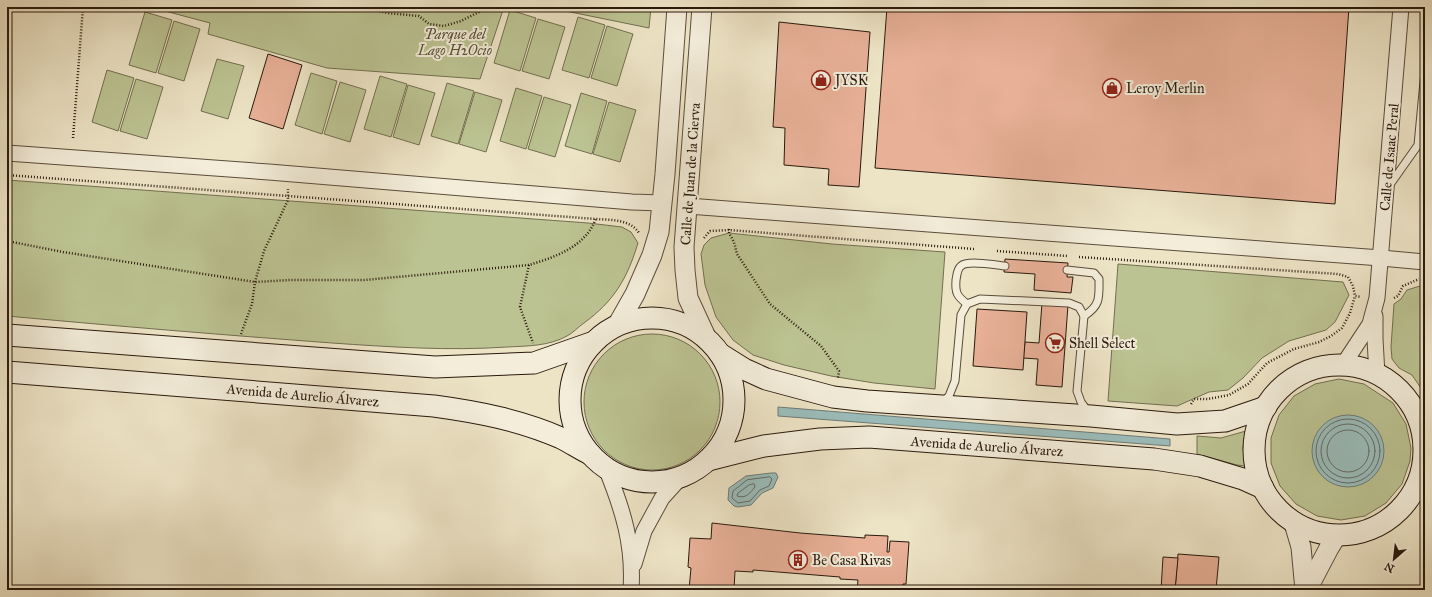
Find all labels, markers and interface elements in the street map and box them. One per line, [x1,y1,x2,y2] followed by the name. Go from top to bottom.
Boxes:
[417,26,492,59] park label: Parque del Lago H2Ocio
[810,69,832,91] shop icon: JYSK
[833,72,869,90] place label: JYSK
[1101,77,1123,99] shop icon: Leroy Merlin
[1126,80,1205,97] place label: Leroy Merlin
[677,102,705,246] street label: Calle de Juan de la Cierva
[1376,102,1403,212] street label: Calle de Isaac Peral
[1044,332,1066,354] supermarket icon: Shell Select
[1069,335,1136,352] place label: Shell Select
[225,378,381,411] street label: Avenida de Aurelio Álvarez
[909,431,1065,460] street label: Avenida de Aurelio Álvarez
[1374,539,1414,579] north arrow
[787,549,809,571] building icon: Be Casa Rivas
[812,552,891,569] place label: Be Casa Rivas
[1382,559,1397,575] text: N

